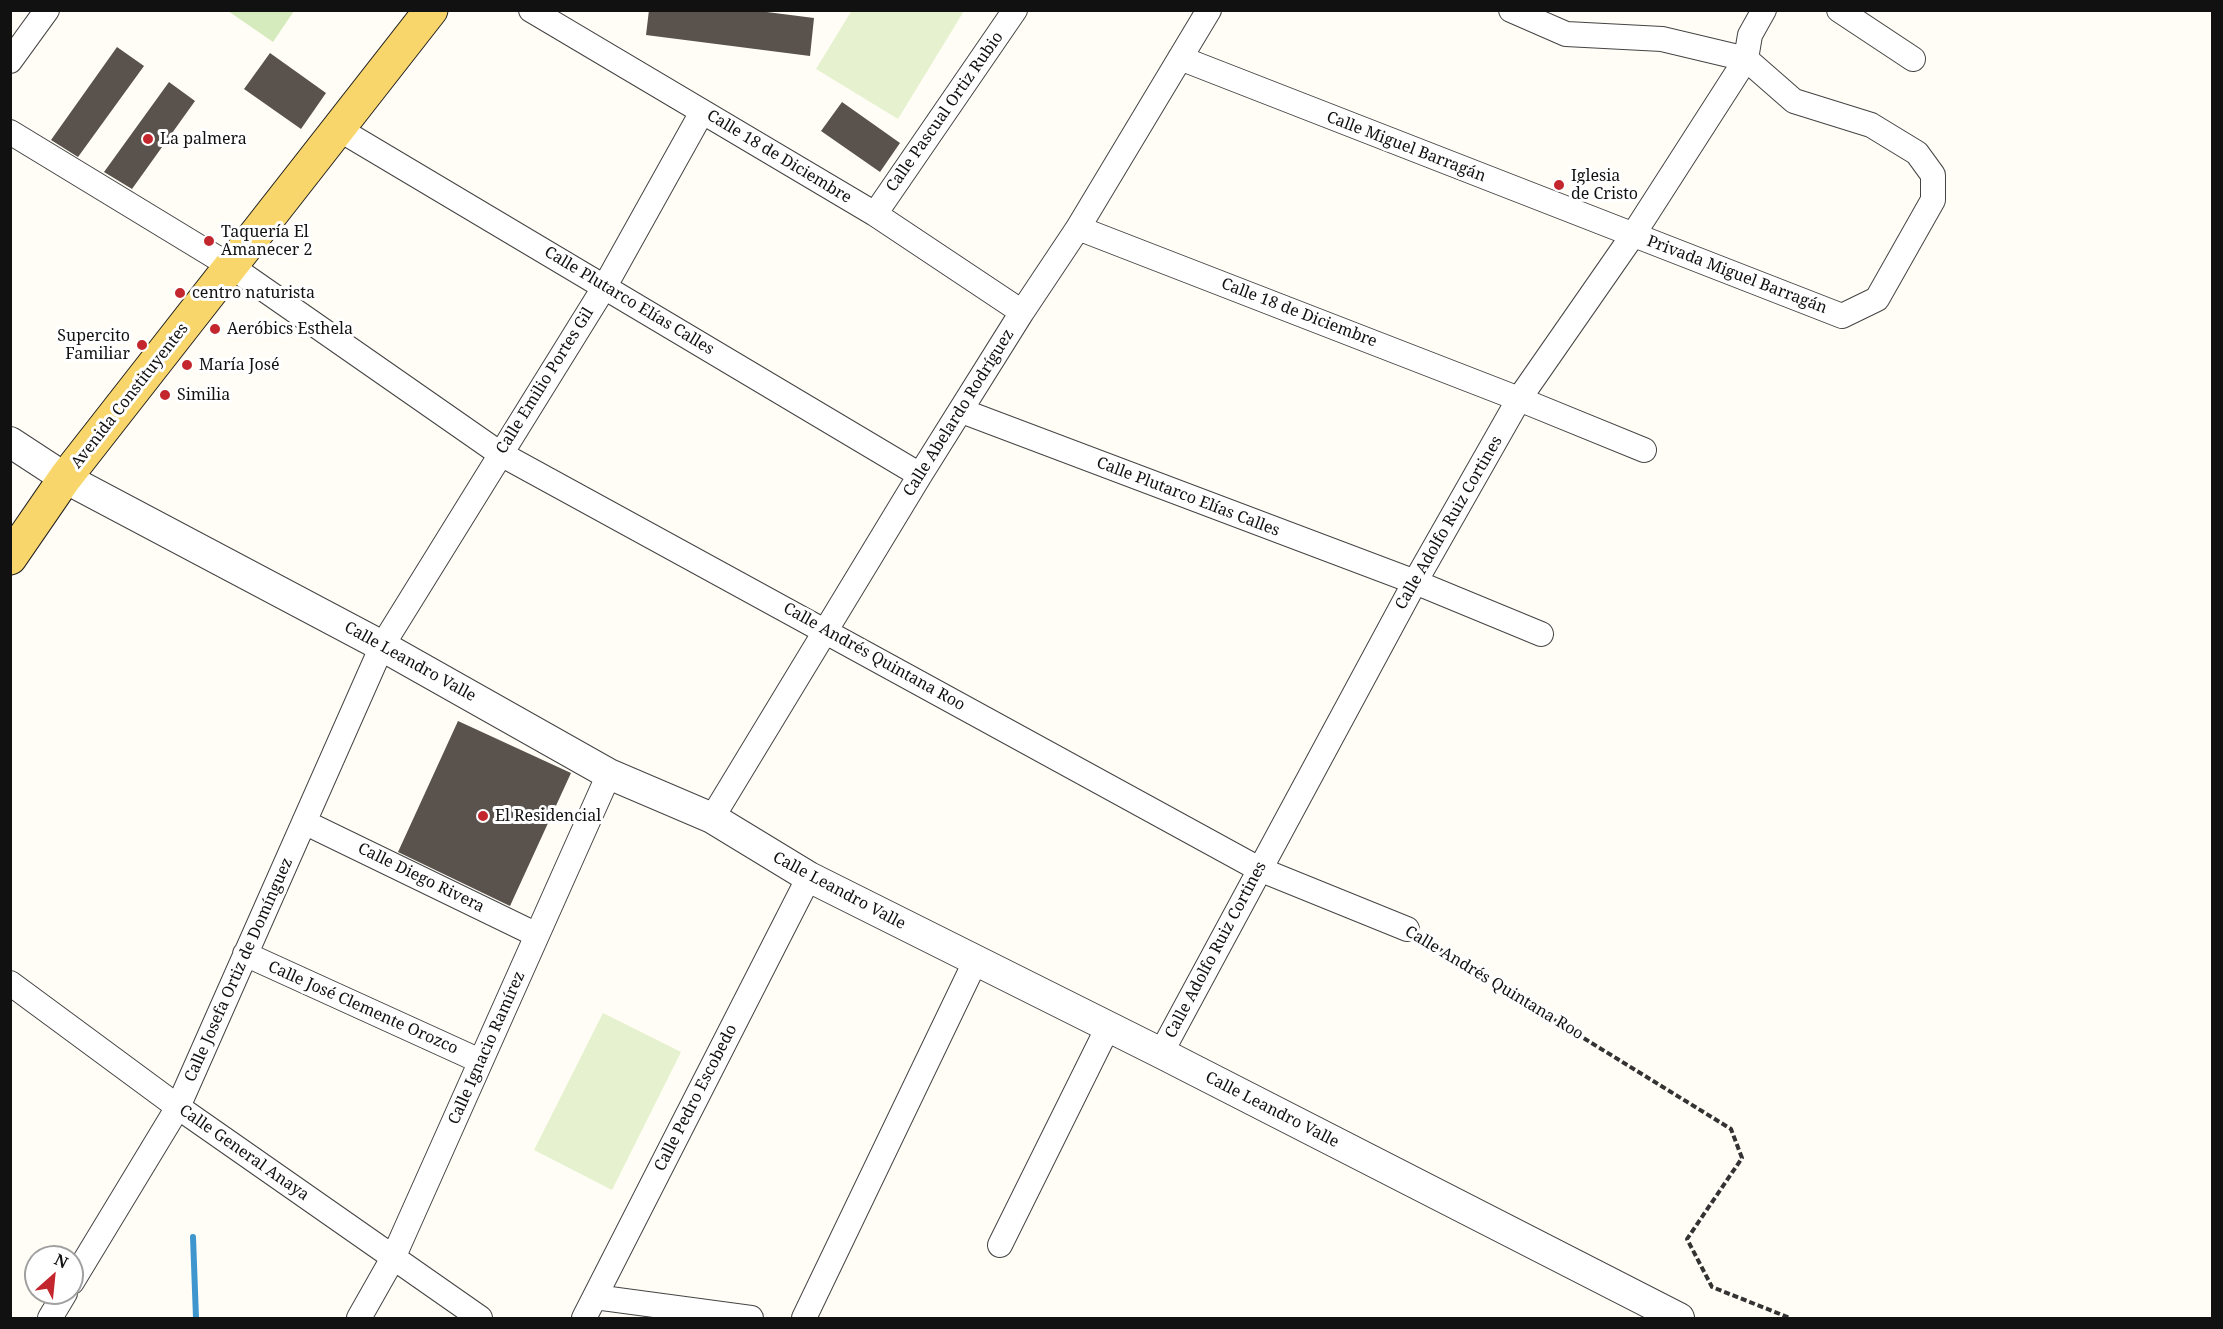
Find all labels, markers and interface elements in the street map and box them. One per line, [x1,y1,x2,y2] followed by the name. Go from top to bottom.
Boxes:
[882,28,1008,196] street label: Calle Pascual Ortiz Rubio
[703,106,855,208] street label: Calle 18 de Diciembre
[1324,108,1488,186] street label: Calle Miguel Barragán
[160,129,247,149] place label: La palmera
[141,132,155,146] marker: La palmera
[1571,166,1638,204] place label: Iglesia de Cristo
[1552,178,1566,192] marker: Iglesia de Cristo
[221,222,312,260] place label: Taquería El Amanecer 2
[1644,232,1830,318] street label: Privada Miguel Barragán
[202,234,216,248] marker: Taquería El Amanecer 2
[541,243,717,359] street label: Calle Plutarco Elías Calles
[1218,274,1380,352] street label: Calle 18 de Diciembre
[192,283,315,303] place label: centro naturista
[173,286,187,300] marker: centro naturista
[492,304,598,458] street label: Calle Emilio Portes Gil
[227,319,353,339] place label: Aeróbics Esthela
[67,320,193,472] street label: Avenida Constituyentes
[208,322,222,336] marker: Aeróbics Esthela
[57,326,130,364] place label: Supercito Familiar
[900,326,1018,500] street label: Calle Abelardo Rodríguez
[135,338,149,352] marker: Supercito Familiar
[199,355,280,375] place label: María José
[180,358,194,372] marker: María José
[177,385,230,405] place label: Similia
[158,388,172,402] marker: Similia
[1391,433,1507,613] street label: Calle Adolfo Ruiz Cortines
[1094,453,1282,541] street label: Calle Plutarco Elías Calles
[780,599,968,715] street label: Calle Andrés Quintana Roo
[341,618,479,706] street label: Calle Leandro Valle
[495,806,601,826] place label: El Residencial
[476,809,490,823] marker: El Residencial
[355,839,487,917] street label: Calle Diego Rivera
[769,848,909,934] street label: Calle Leandro Valle
[181,855,297,1085] street label: Calle Josefa Ortiz de Domínguez
[1161,858,1271,1042] street label: Calle Adolfo Ruiz Cortines
[1401,922,1587,1044] street label: Calle Andrés Quintana Roo
[265,957,461,1059] street label: Calle José Clemente Orozco
[445,968,529,1128] street label: Calle Ignacio Ramírez
[651,1021,741,1175] street label: Calle Pedro Escobedo
[1202,1068,1342,1152] street label: Calle Leandro Valle
[175,1101,313,1205] street label: Calle General Anaya
[24,1245,84,1305] north arrow
[51,1248,72,1273] text: N

